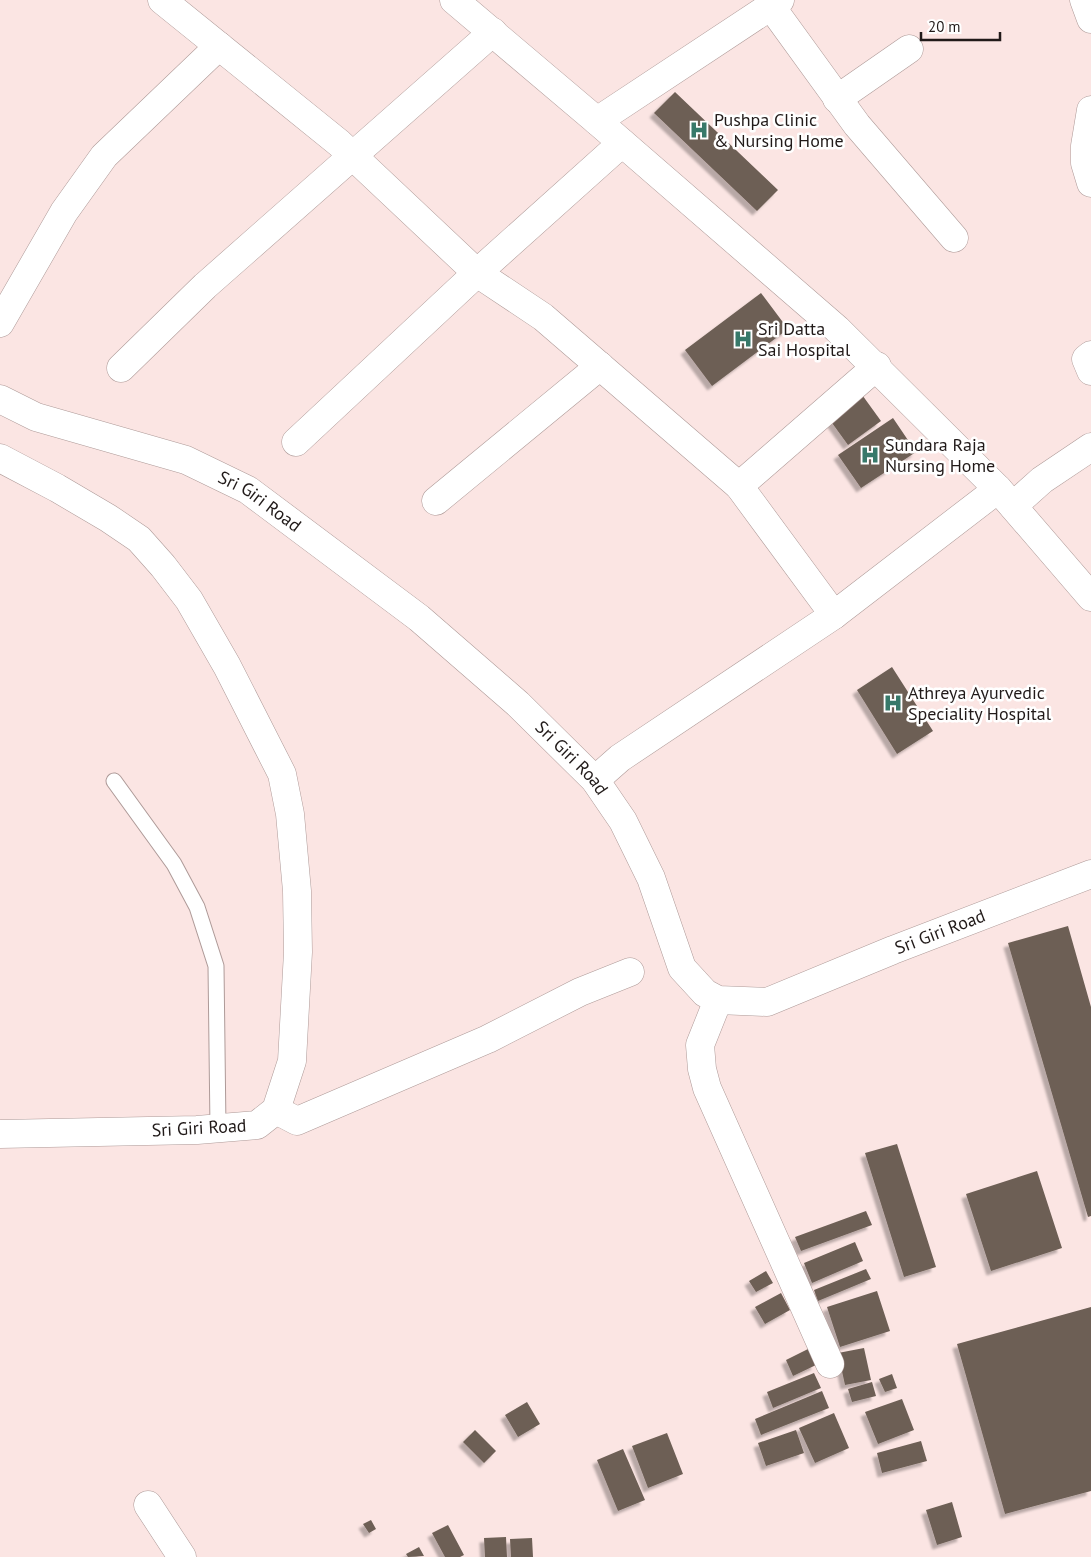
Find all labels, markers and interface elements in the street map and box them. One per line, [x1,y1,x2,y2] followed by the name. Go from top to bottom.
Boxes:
[921,10,1000,42] scale bar
[928,17,961,36] text: 20 m
[714,108,844,152] place label: Pushpa Clinic & Nursing Home
[688,119,710,141] hospital icon: Pushpa Clinic & Nursing Home
[758,317,851,361] place label: Sri Datta Sai Hospital
[732,328,754,350] hospital icon: Sri Datta Sai Hospital
[885,433,995,477] place label: Sundara Raja Nursing Home
[859,444,881,466] hospital icon: Sundara Raja Nursing Home
[215,465,306,537] street label: Sri Giri Road
[908,681,1052,725] place label: Athreya Ayurvedic Speciality Hospital
[882,692,904,714] hospital icon: Athreya Ayurvedic Speciality Hospital
[531,716,614,799] street label: Sri Giri Road
[891,904,988,959] street label: Sri Giri Road
[151,1114,247,1141] street label: Sri Giri Road

